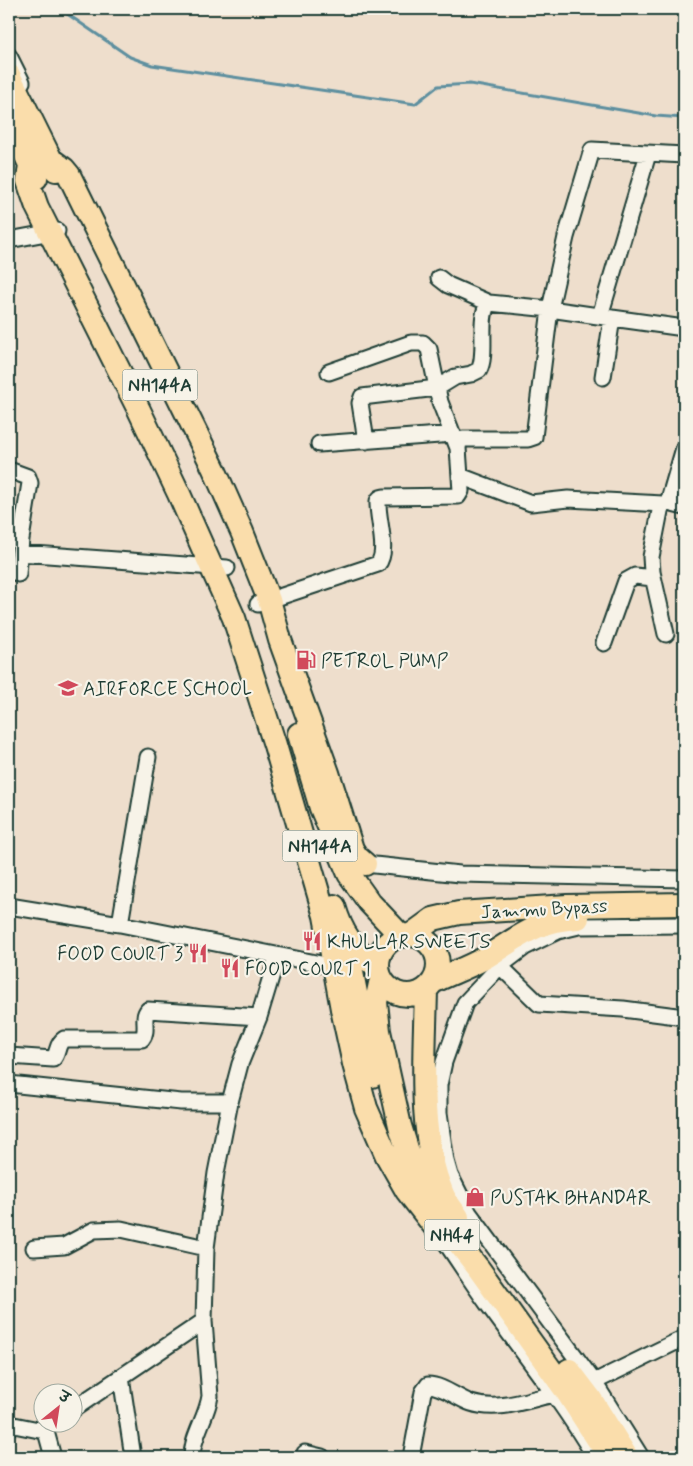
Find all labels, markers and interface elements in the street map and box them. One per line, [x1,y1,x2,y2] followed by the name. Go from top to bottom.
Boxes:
[122,370,198,400] road number: NH144A
[295,649,317,671] fuel station icon: PETROL PUMP
[321,649,449,674] place label: PETROL PUMP
[57,677,79,699] school or university icon: AIRFORCE SCHOOL
[83,677,252,702] place label: AIRFORCE SCHOOL
[282,830,358,861] road number: NH144A
[480,894,608,925] street label: Jammu Bypass
[301,930,323,952] restaurant icon: KHULLAR SWEETS
[327,930,491,955] place label: KHULLAR SWEETS
[57,942,183,967] place label: FOOD COURT 3
[187,942,209,964] restaurant icon: FOOD COURT 3
[219,957,241,979] restaurant icon: FOOD COURT 1
[245,957,371,982] place label: FOOD COURT 1
[464,1186,486,1208] shop icon: PUSTAK BHANDAR
[490,1186,651,1211] place label: PUSTAK BHANDAR
[424,1220,480,1250] road number: NH44
[32,1384,82,1434] north arrow
[54,1386,74,1409] text: उ

